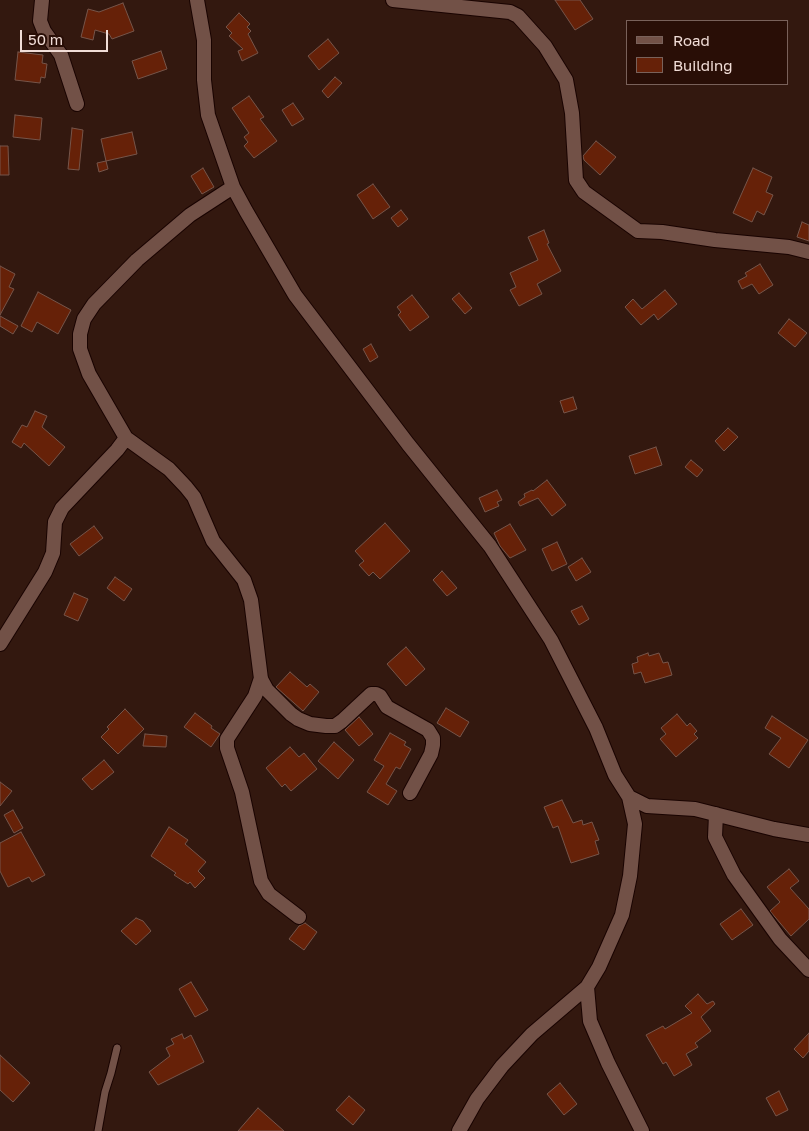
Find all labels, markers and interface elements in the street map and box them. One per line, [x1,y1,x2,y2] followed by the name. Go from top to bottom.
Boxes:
[22,20,110,52] scale bar
[626,20,789,85] legend
[28,30,63,48] text: 50 m
[673,31,710,49] text: Road
[673,56,733,74] text: Building

